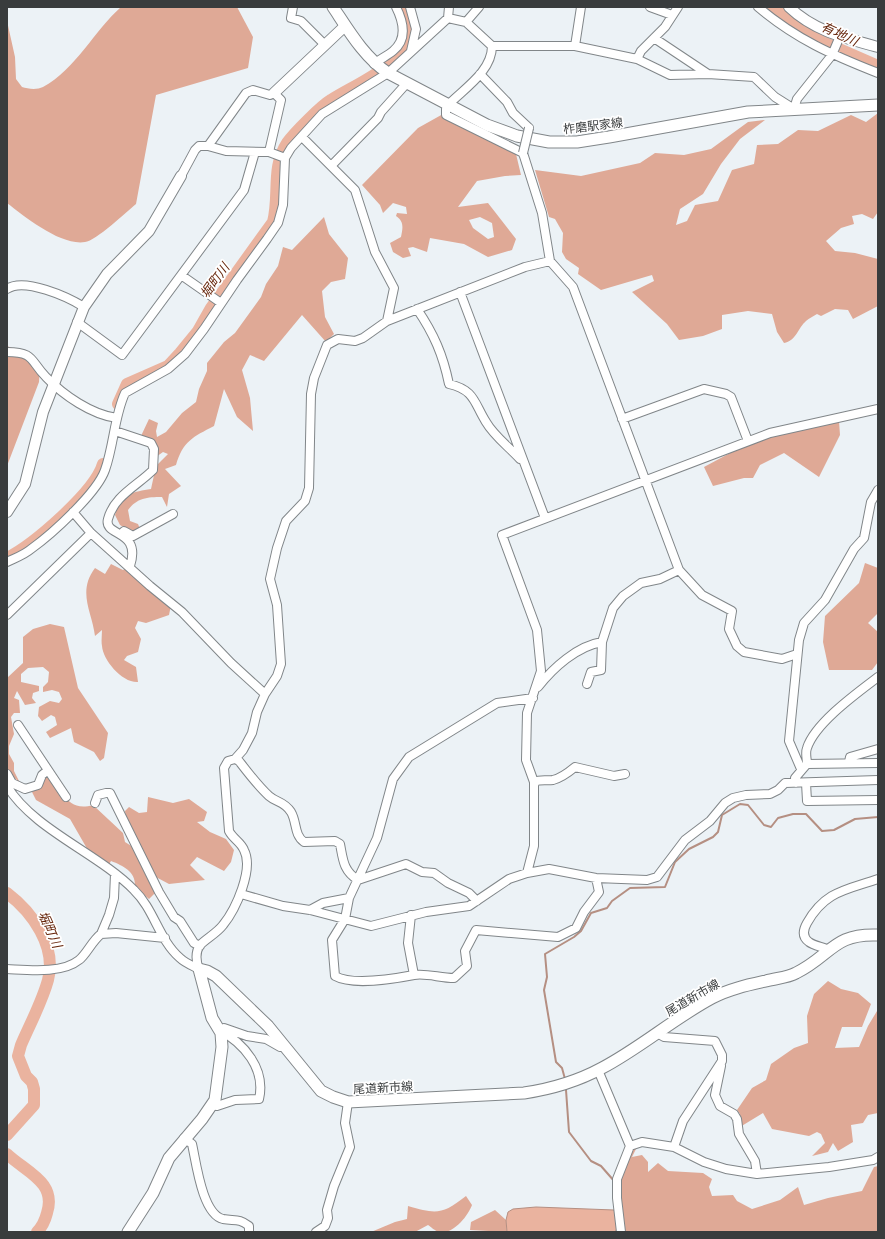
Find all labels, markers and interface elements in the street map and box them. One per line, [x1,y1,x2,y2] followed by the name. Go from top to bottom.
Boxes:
[819,17,863,50] water label: 有地川
[562,113,624,137] street label: 柞磨駅家線
[196,258,234,301] water label: 堀町川
[35,908,68,952] water label: 堀町川
[662,975,722,1019] street label: 尾道新市線
[353,1077,413,1097] street label: 尾道新市線

